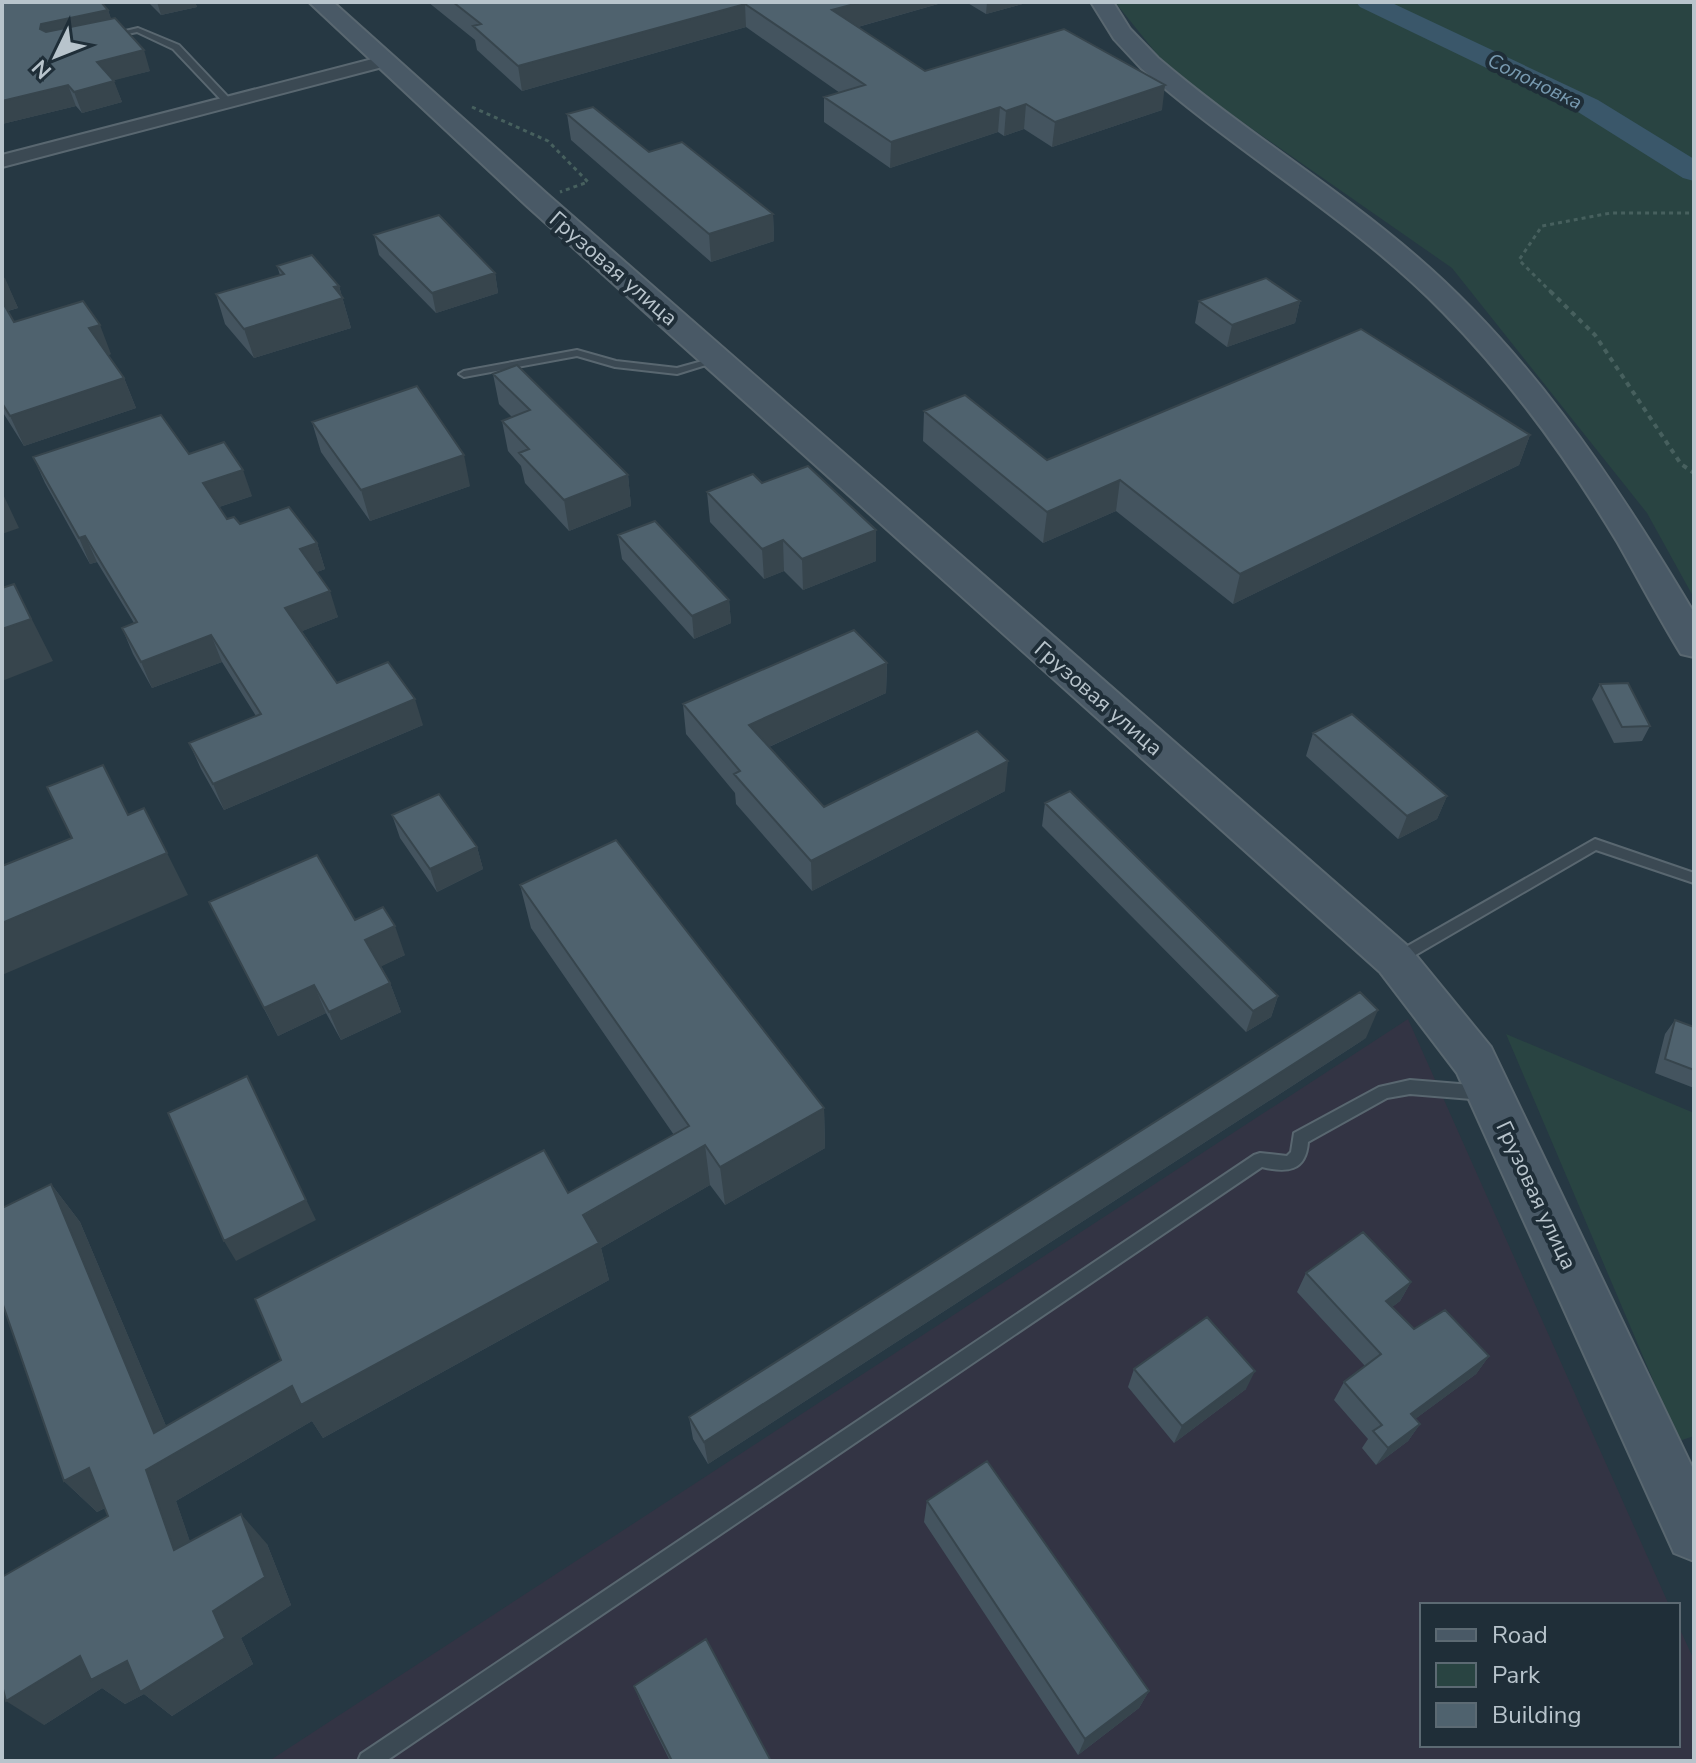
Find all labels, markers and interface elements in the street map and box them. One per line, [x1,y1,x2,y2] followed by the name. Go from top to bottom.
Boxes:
[16,16,96,96] north arrow
[1483,47,1587,116] water label: Солоновка
[26,53,59,85] text: N
[543,205,684,333] street label: Грузовая улица
[1028,635,1169,763] street label: Грузовая улица
[1489,1116,1584,1275] street label: Грузовая улица
[1420,1603,1680,1747] legend
[1492,1619,1548,1651] text: Road
[1492,1659,1541,1691] text: Park
[1492,1699,1582,1731] text: Building

